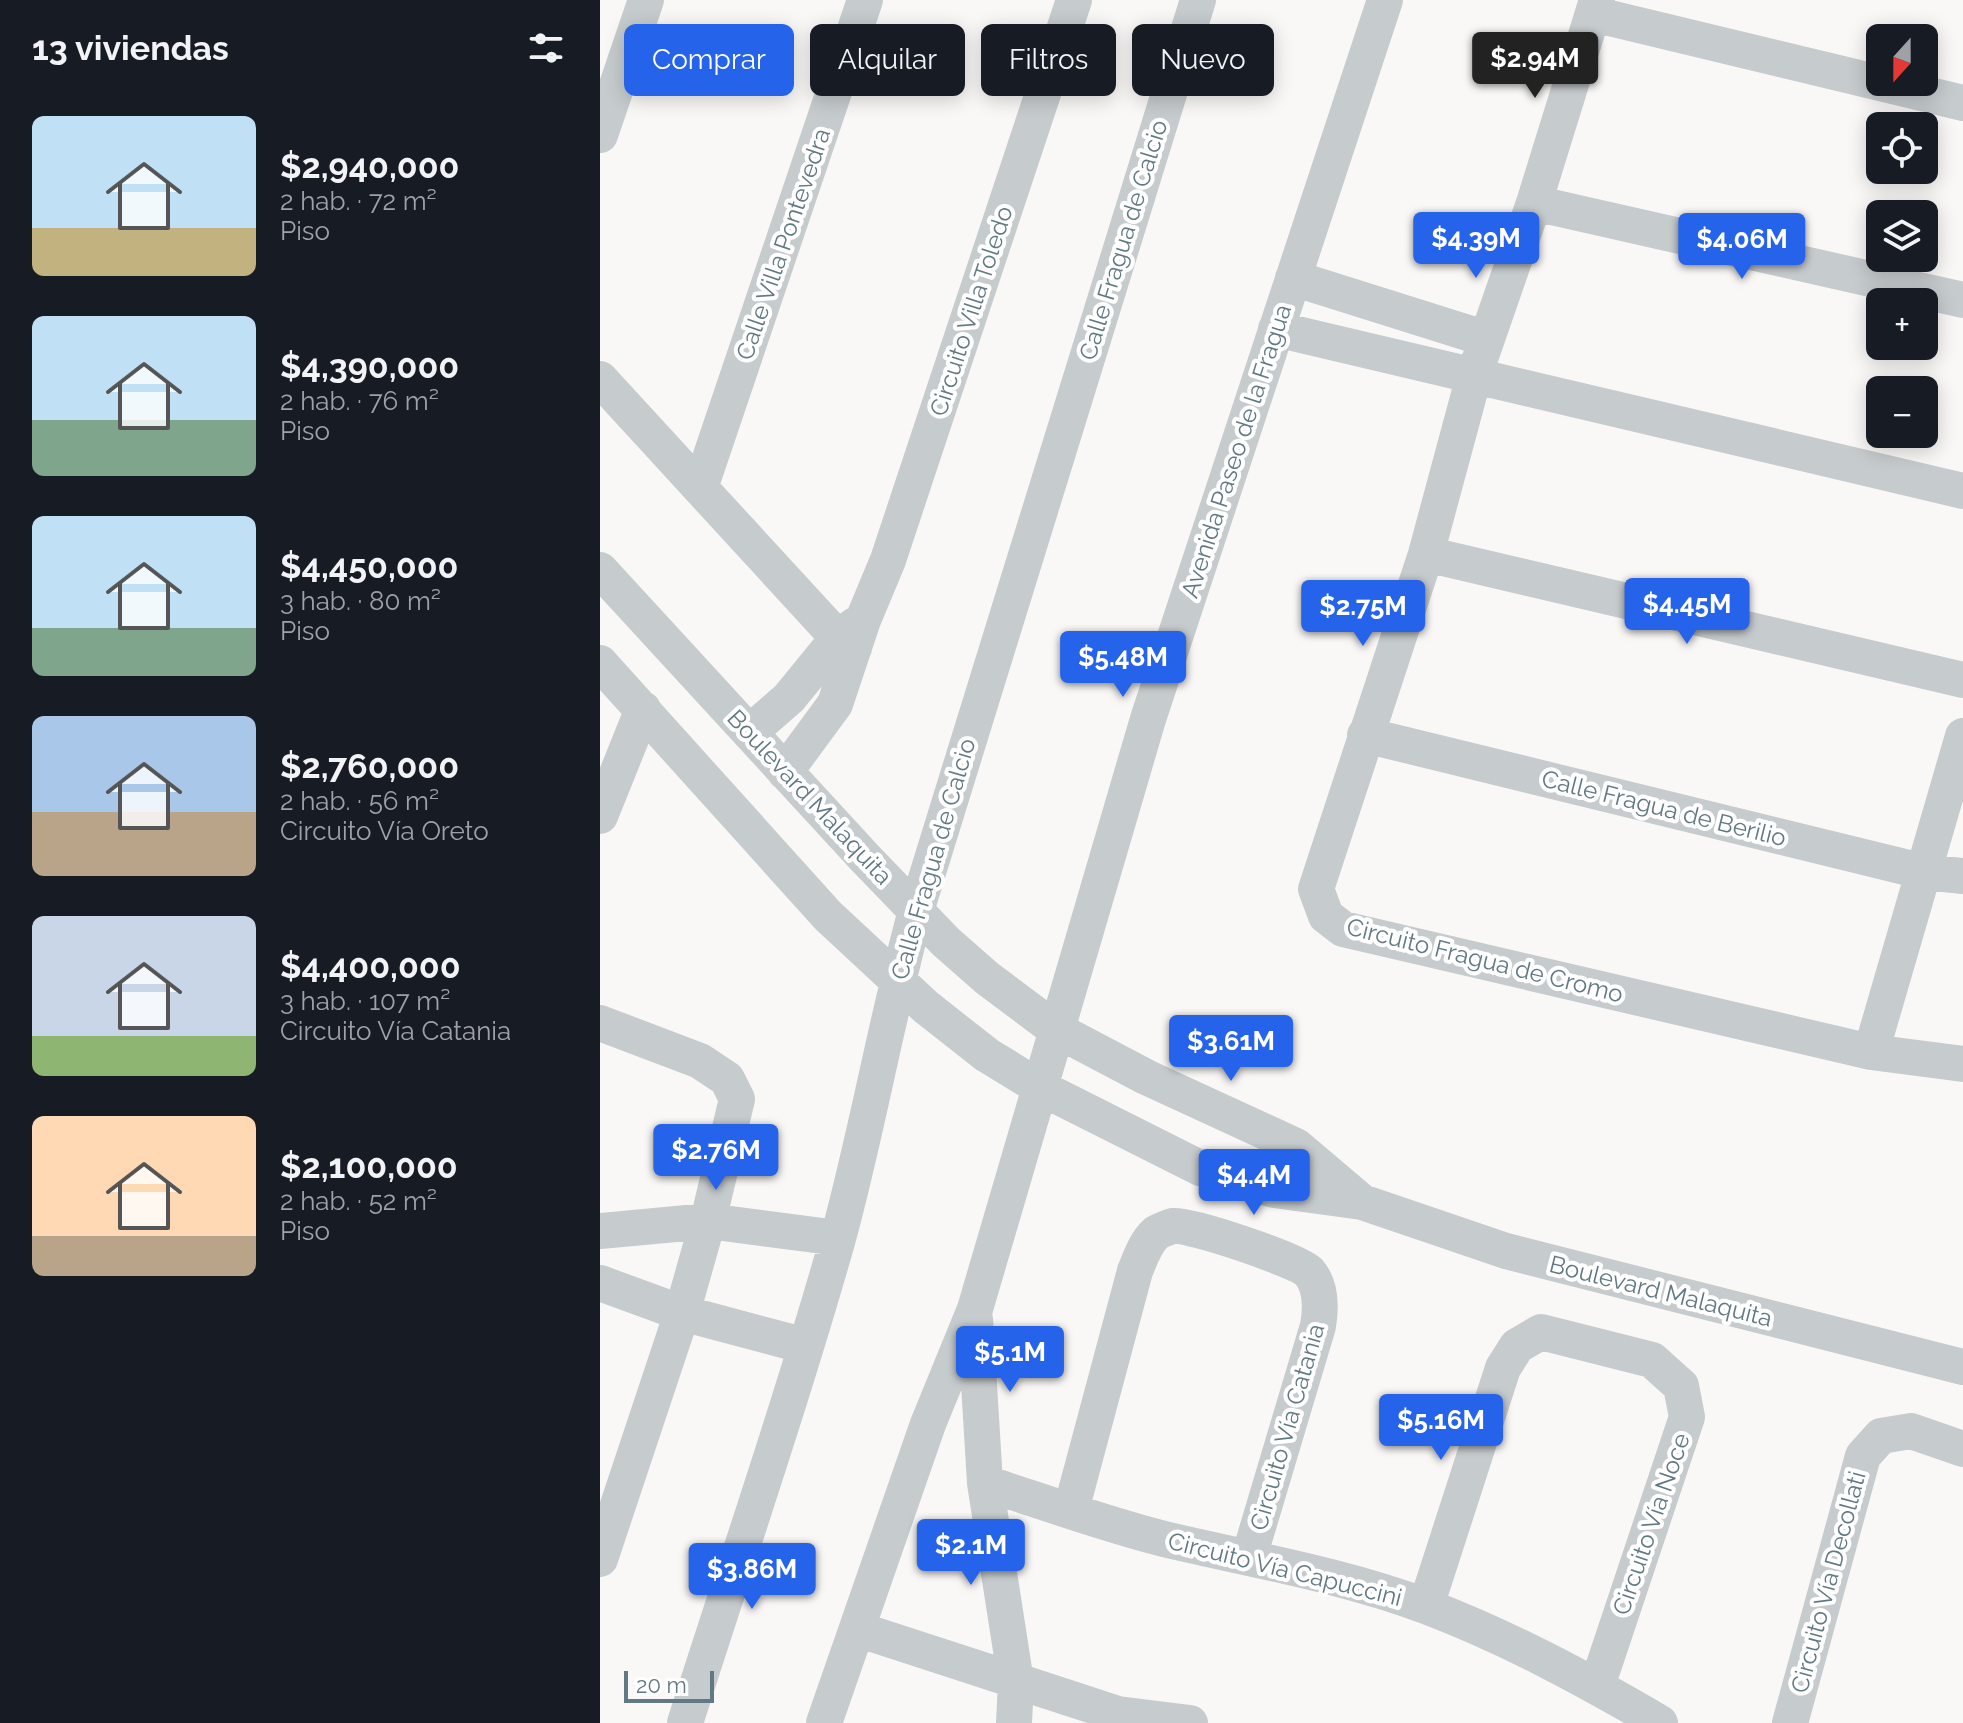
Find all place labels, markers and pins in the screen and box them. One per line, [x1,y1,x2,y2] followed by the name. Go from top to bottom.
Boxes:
[1470,32,1600,100] pin: $2.94M
[1411,212,1541,280] pin: $4.39M
[1677,213,1807,281] pin: $4.06M
[1622,578,1752,646] pin: $4.45M
[1298,580,1428,648] pin: $2.75M
[1058,631,1188,699] pin: $5.48M
[1166,1015,1296,1083] pin: $3.61M
[651,1124,781,1192] pin: $2.76M
[1198,1149,1310,1217] pin: $4.4M
[954,1326,1066,1394] pin: $5.1M
[1376,1394,1506,1462] pin: $5.16M
[915,1519,1027,1587] pin: $2.1M
[687,1543,817,1611] pin: $3.86M

